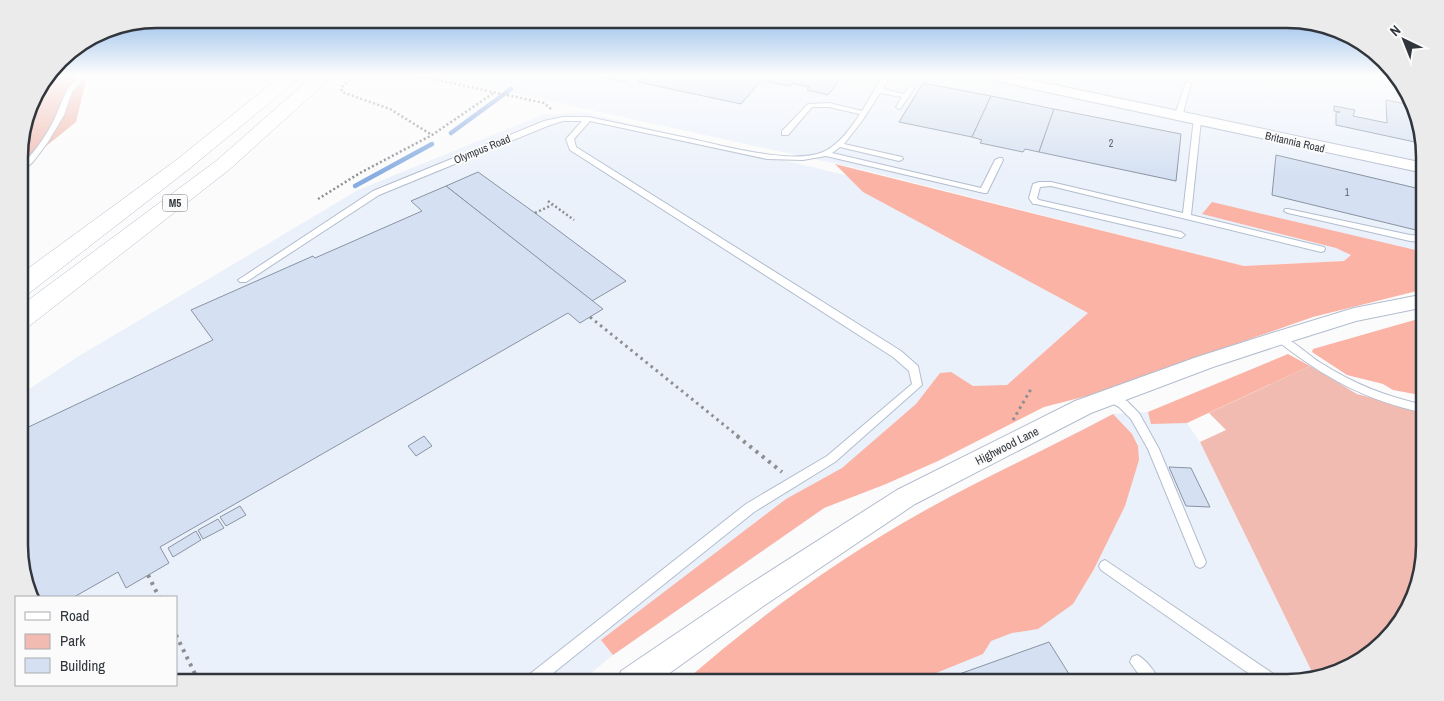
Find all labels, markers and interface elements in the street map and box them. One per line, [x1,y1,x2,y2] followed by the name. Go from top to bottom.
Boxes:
[1379,15,1429,65] north arrow
[1386,21,1404,40] text: N
[1264,128,1326,156] street label: Britannia Road
[452,131,512,167] street label: Olympus Road
[1109,137,1114,150] house number: 2
[1345,186,1350,199] house number: 1
[162,194,188,212] road number: M5
[973,423,1041,469] street label: Highwood Lane
[15,596,178,686] legend
[60,605,89,626] text: Road
[60,630,86,651] text: Park
[60,655,105,676] text: Building

